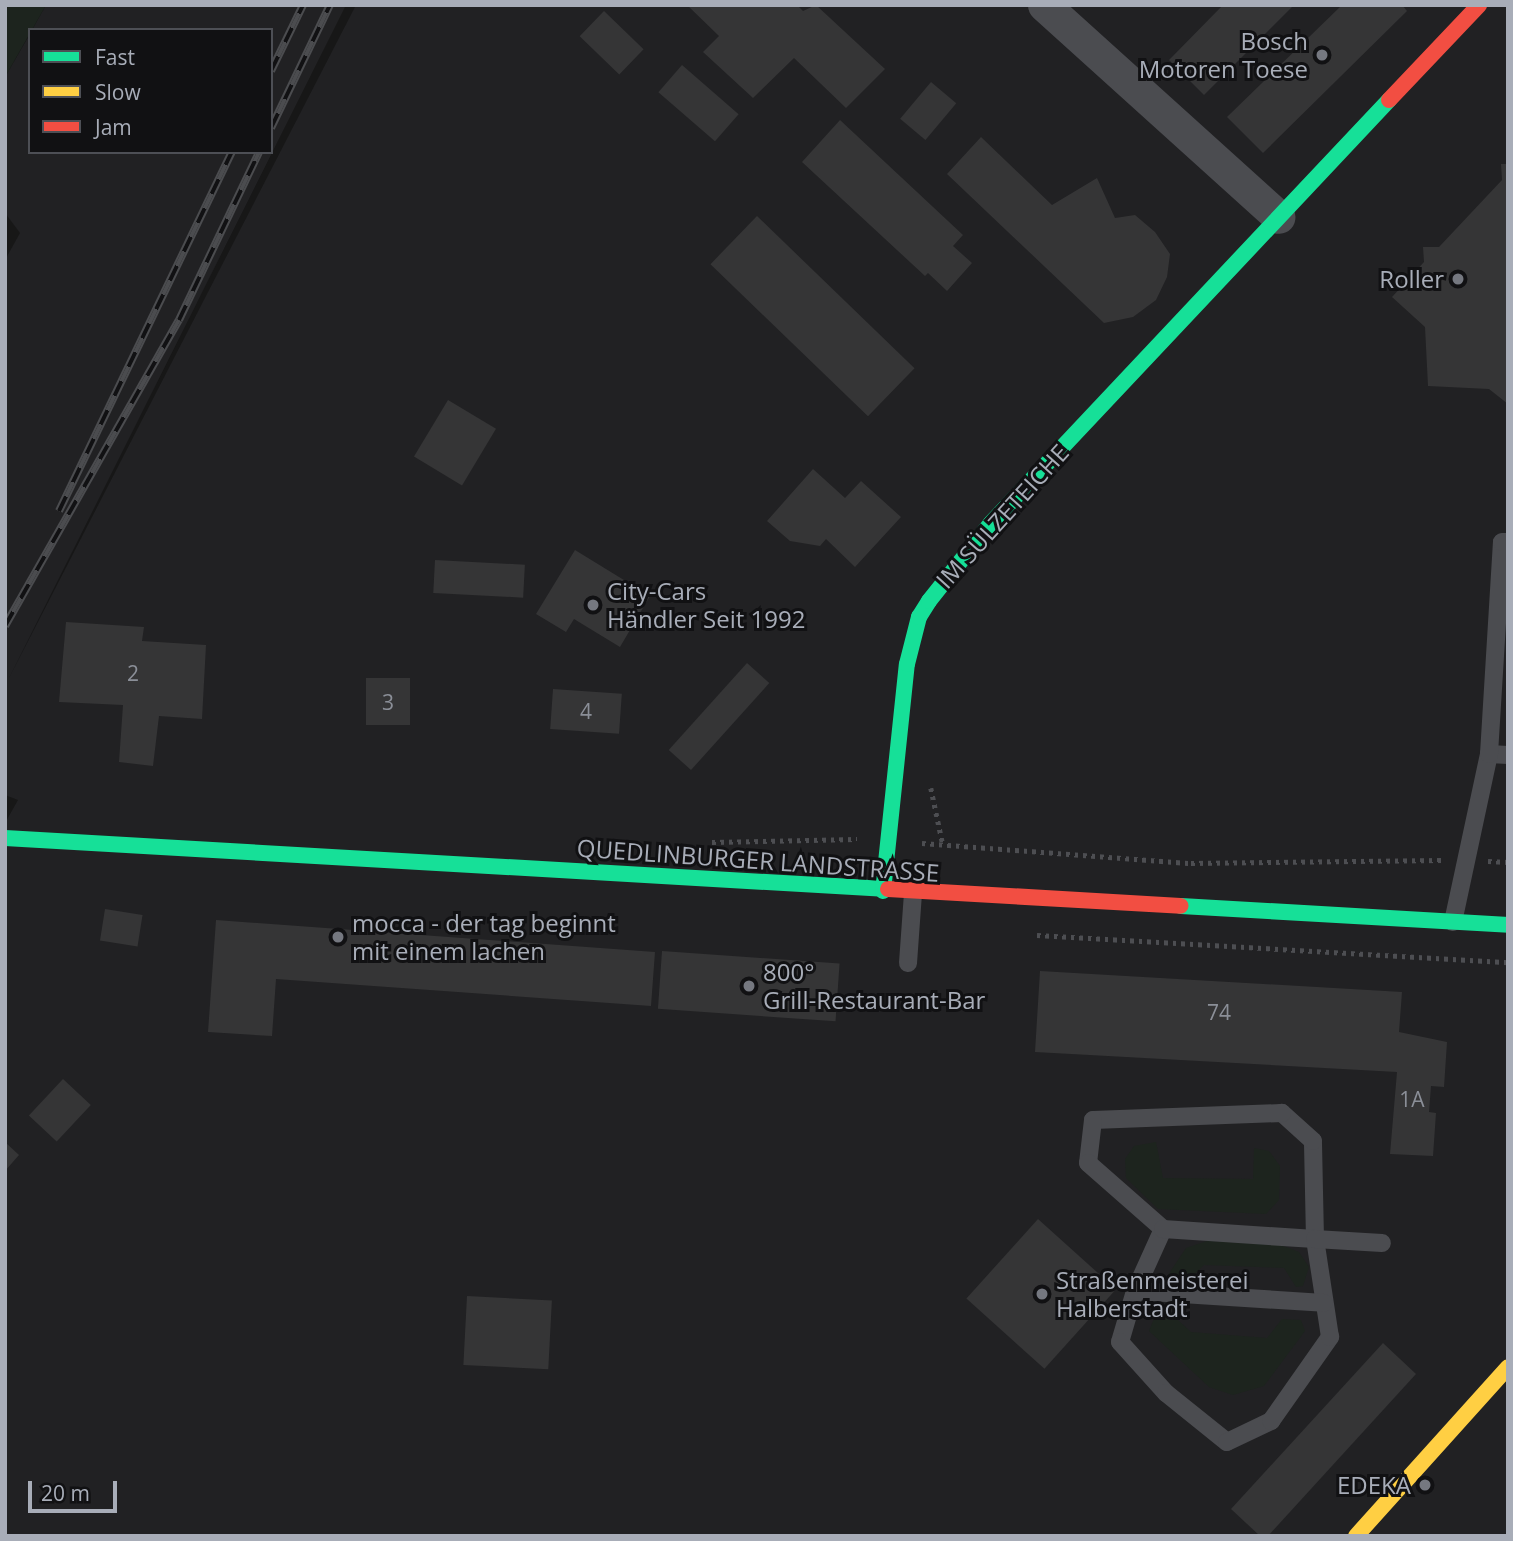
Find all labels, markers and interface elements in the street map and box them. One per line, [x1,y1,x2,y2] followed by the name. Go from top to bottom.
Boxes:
[1139,27,1308,83] place label: Bosch Motoren Toese
[28,28,273,154] legend
[95,43,135,71] text: Fast
[1314,47,1330,63] marker: Bosch Motoren Toese
[95,78,141,106] text: Slow
[95,113,132,141] text: Jam
[1379,265,1444,293] place label: Roller
[1450,271,1466,287] marker: Roller
[930,438,1074,594] street label: IM SÜLZETEICHE
[607,577,805,633] place label: City-Cars Händler Seit 1992
[585,597,601,613] marker: City-Cars Händler Seit 1992
[127,660,139,686] house number: 2
[382,689,394,715] house number: 3
[580,698,592,724] house number: 4
[576,833,940,887] street label: QUEDLINBURGER LANDSTRASSE
[352,909,616,965] place label: mocca - der tag beginnt mit einem lachen
[330,929,346,945] marker: mocca - der tag beginnt mit einem lachen
[763,958,985,1014] place label: 800° Grill-Restaurant-Bar
[741,978,757,994] marker: 800° Grill-Restaurant-Bar
[1207,999,1231,1025] house number: 74
[1399,1086,1425,1112] house number: 1A
[1056,1266,1249,1322] place label: Straßenmeisterei Halberstadt
[1034,1286,1050,1302] marker: Straßenmeisterei Halberstadt
[32,1468,121,1512] scale bar
[1337,1471,1411,1499] place label: EDEKA
[1417,1477,1433,1493] marker: EDEKA
[41,1479,90,1507] text: 20 m

